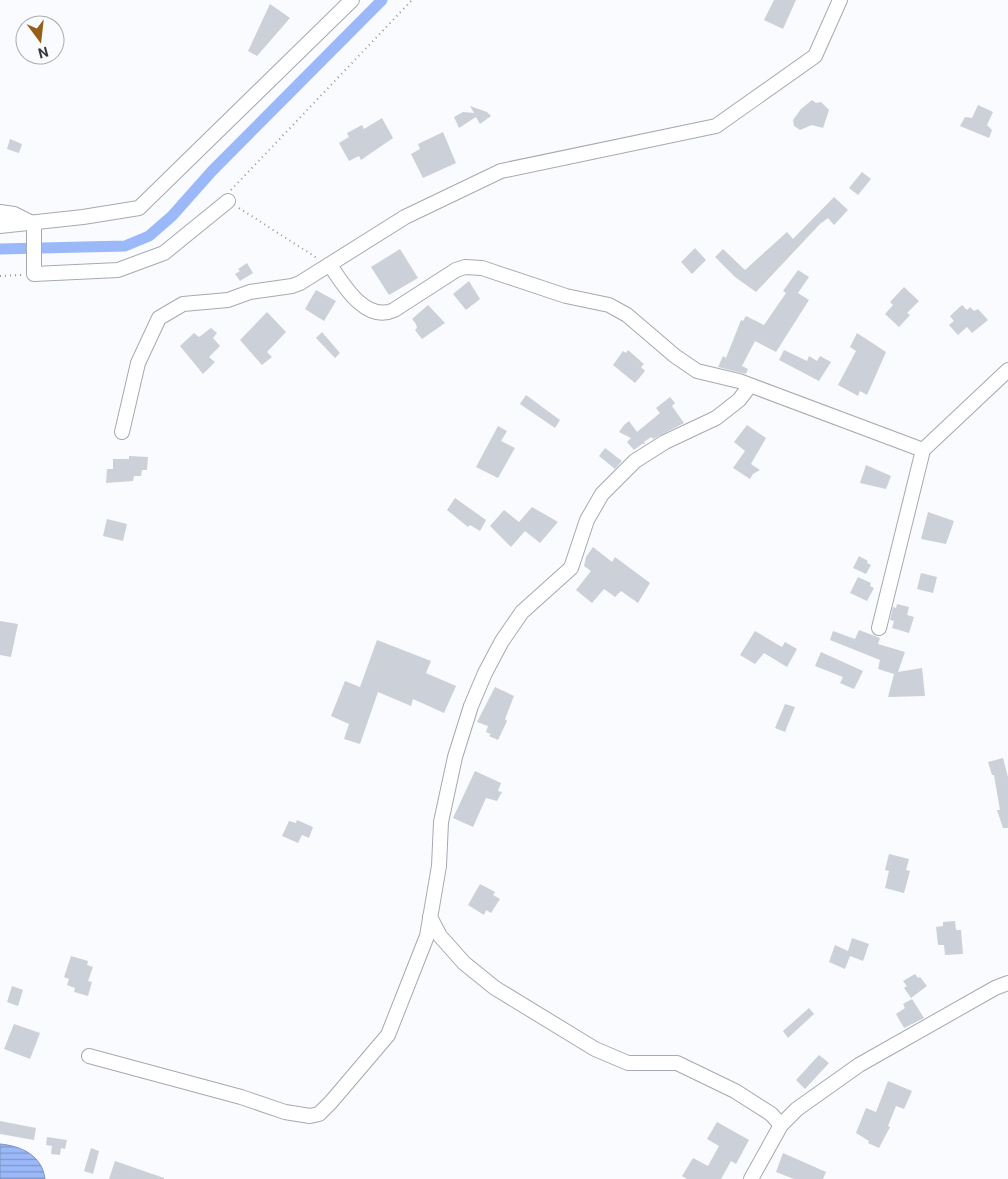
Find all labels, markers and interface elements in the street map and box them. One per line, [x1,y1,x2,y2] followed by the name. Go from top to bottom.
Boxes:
[15,15,65,65] north arrow
[37,44,50,62] text: N

